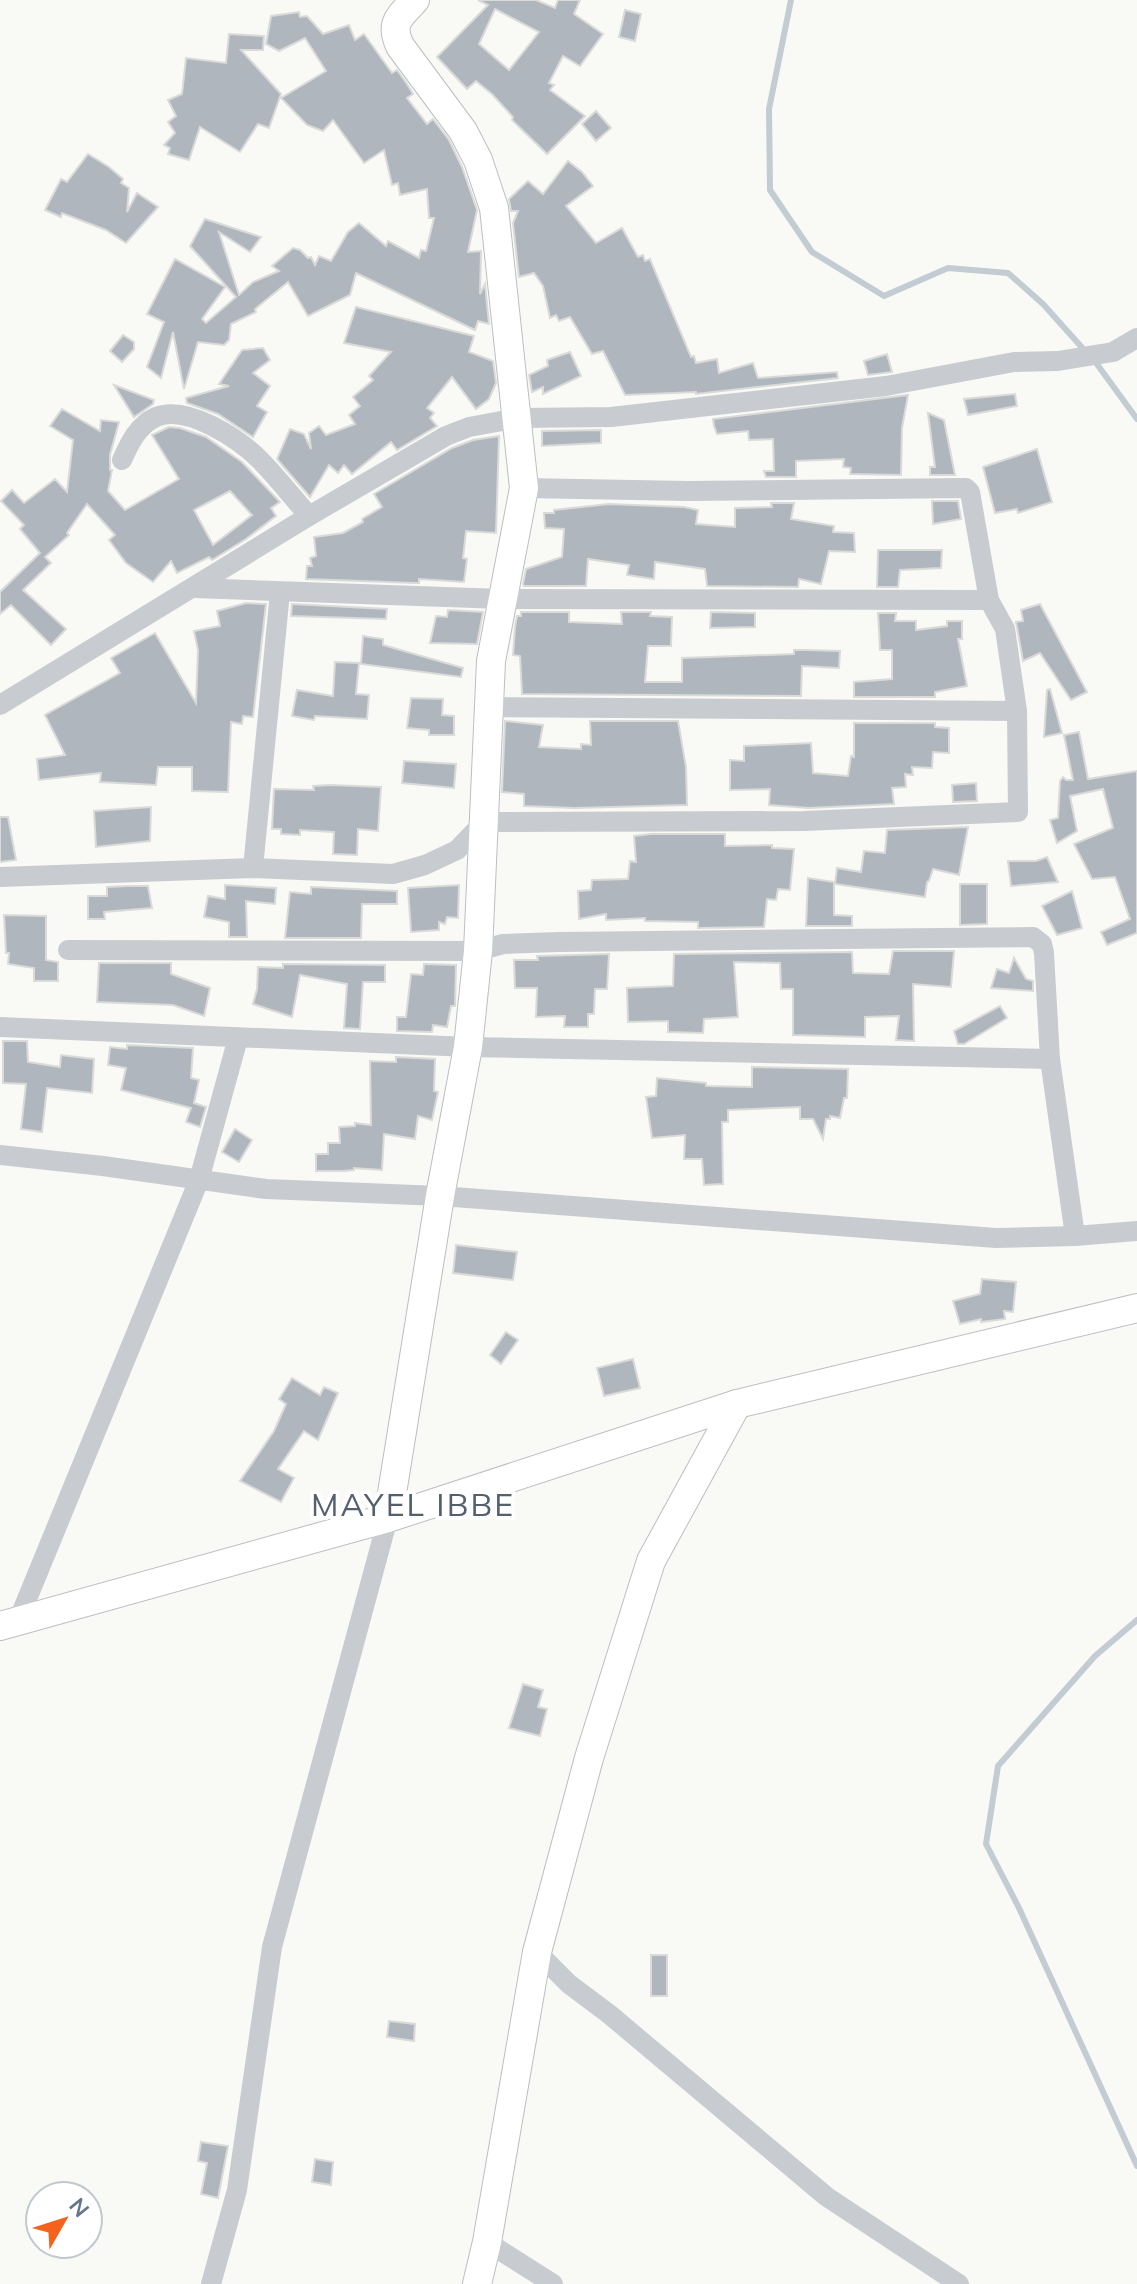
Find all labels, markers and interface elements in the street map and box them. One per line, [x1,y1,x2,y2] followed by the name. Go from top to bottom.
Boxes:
[311,1484,515,1524] district label: MAYEL IBBE
[24,2180,104,2260] north arrow
[63,2192,96,2223] text: N

